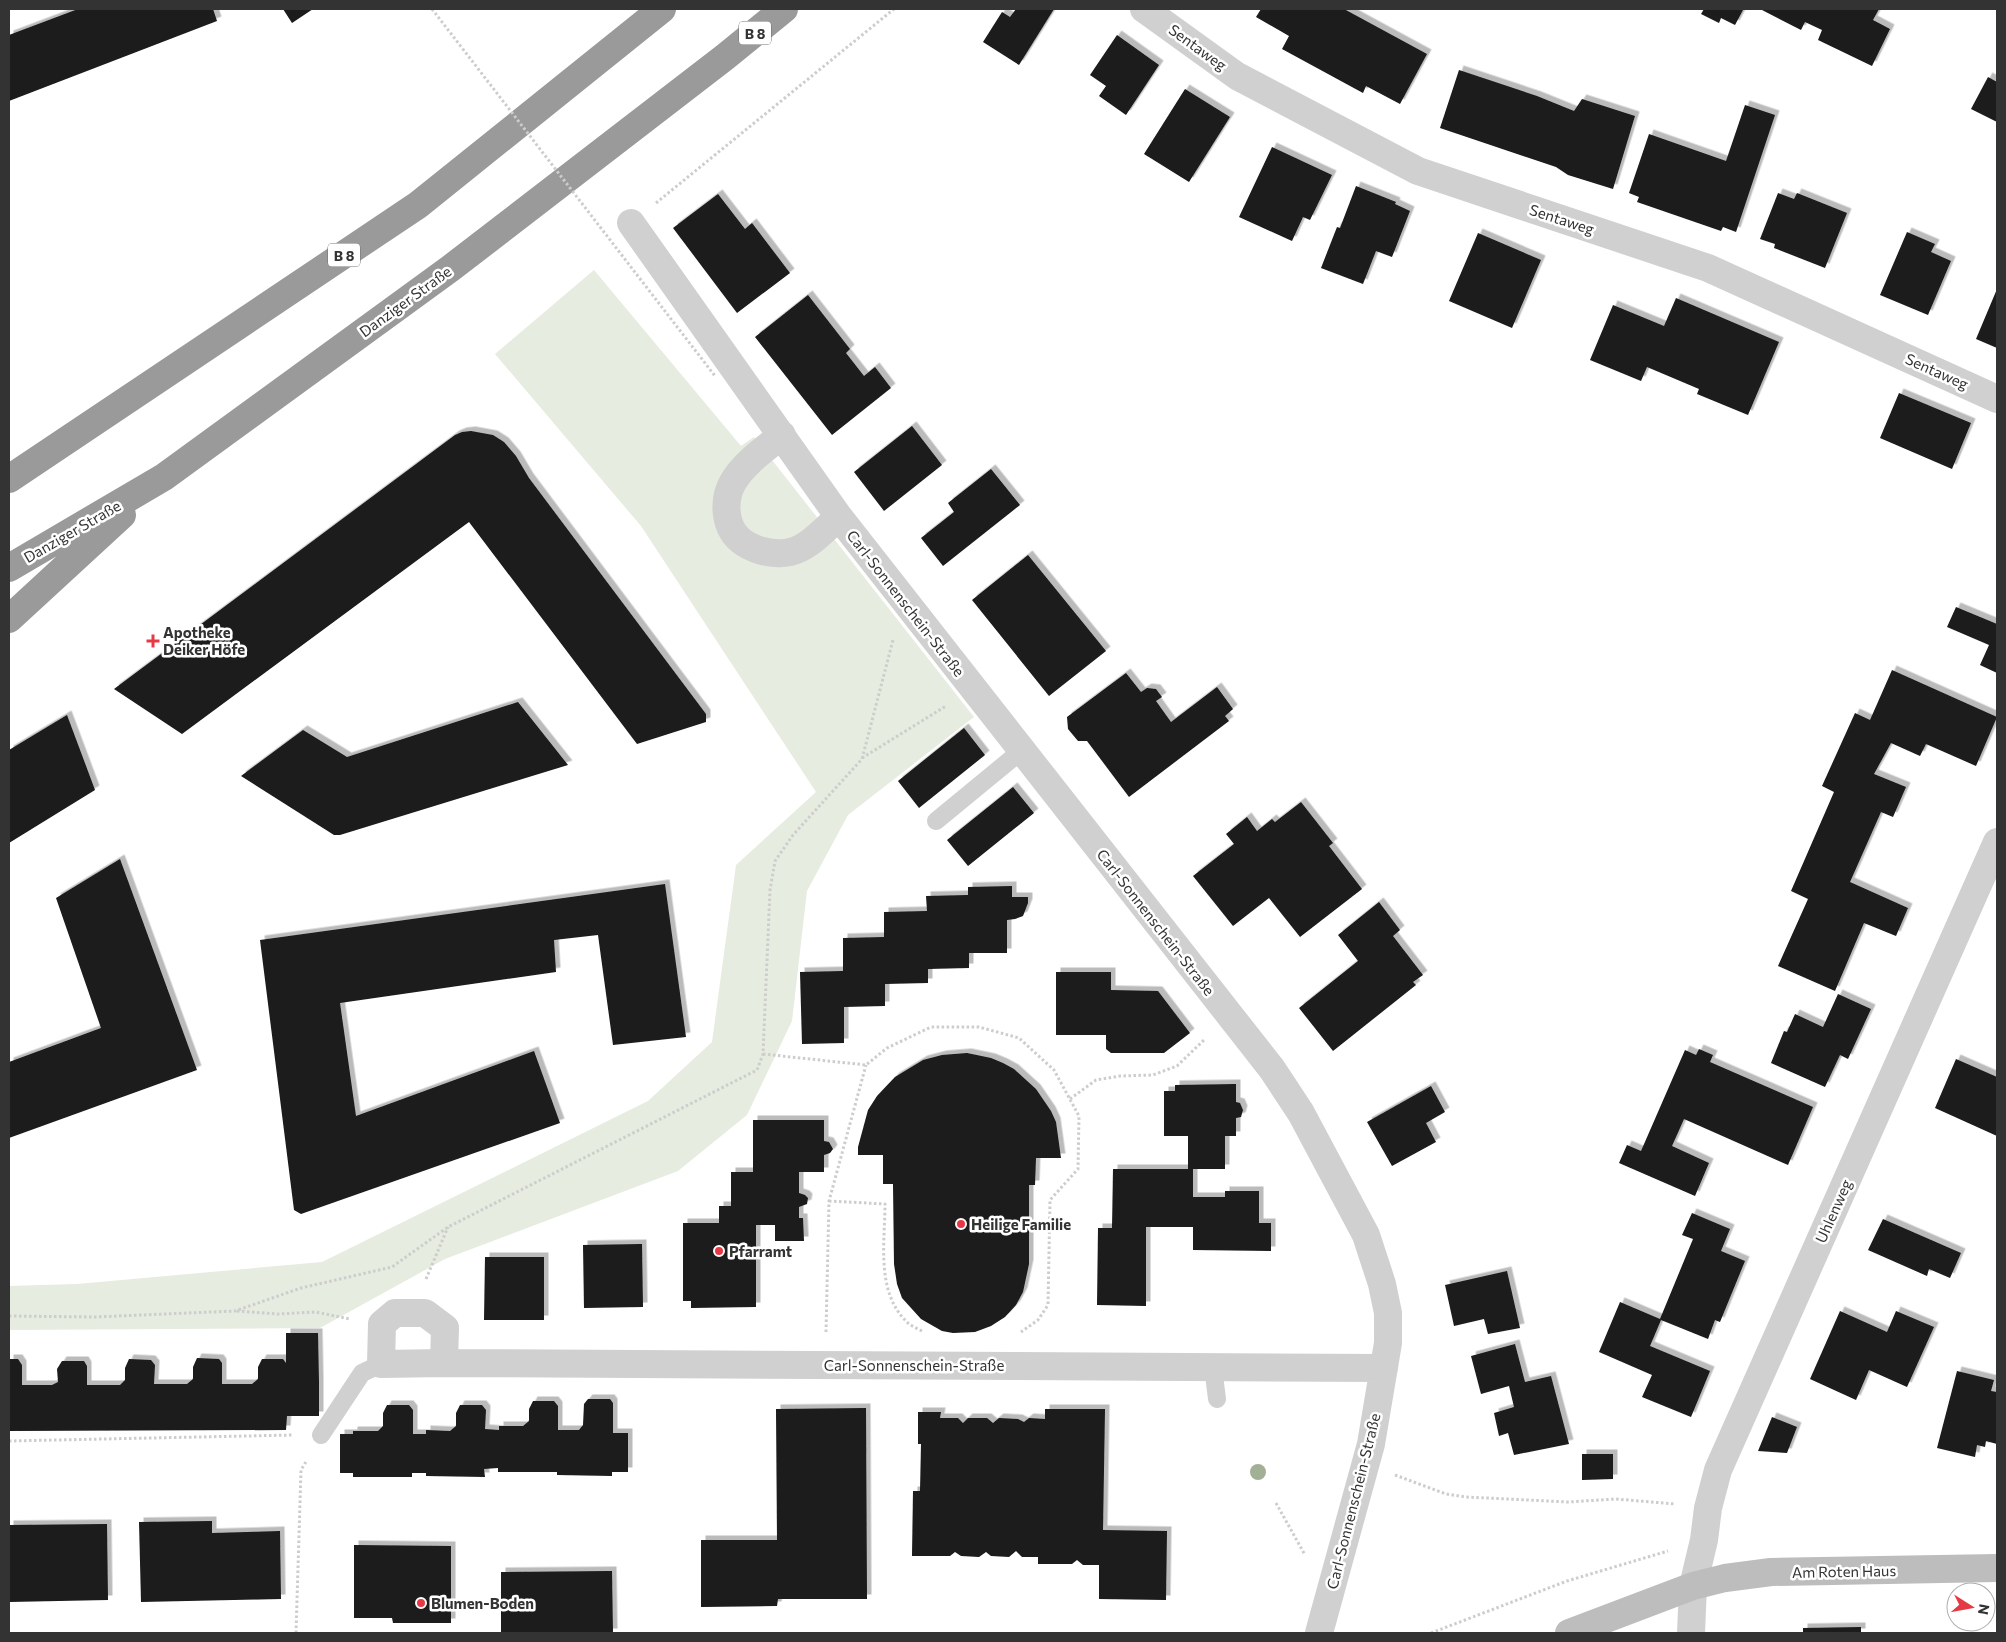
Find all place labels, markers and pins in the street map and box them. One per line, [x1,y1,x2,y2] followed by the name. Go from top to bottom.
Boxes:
[163,623,245,658] place label: Apotheke Deiker Höfe
[147,635,159,647] marker: Apotheke Deiker Höfe
[971,1215,1071,1233] place label: Heilige Familie
[955,1218,967,1230] marker: Heilige Familie
[729,1242,792,1260] place label: Pfarramt
[713,1245,725,1257] marker: Pfarramt
[431,1594,534,1612] place label: Blumen-Boden
[415,1597,427,1609] marker: Blumen-Boden

